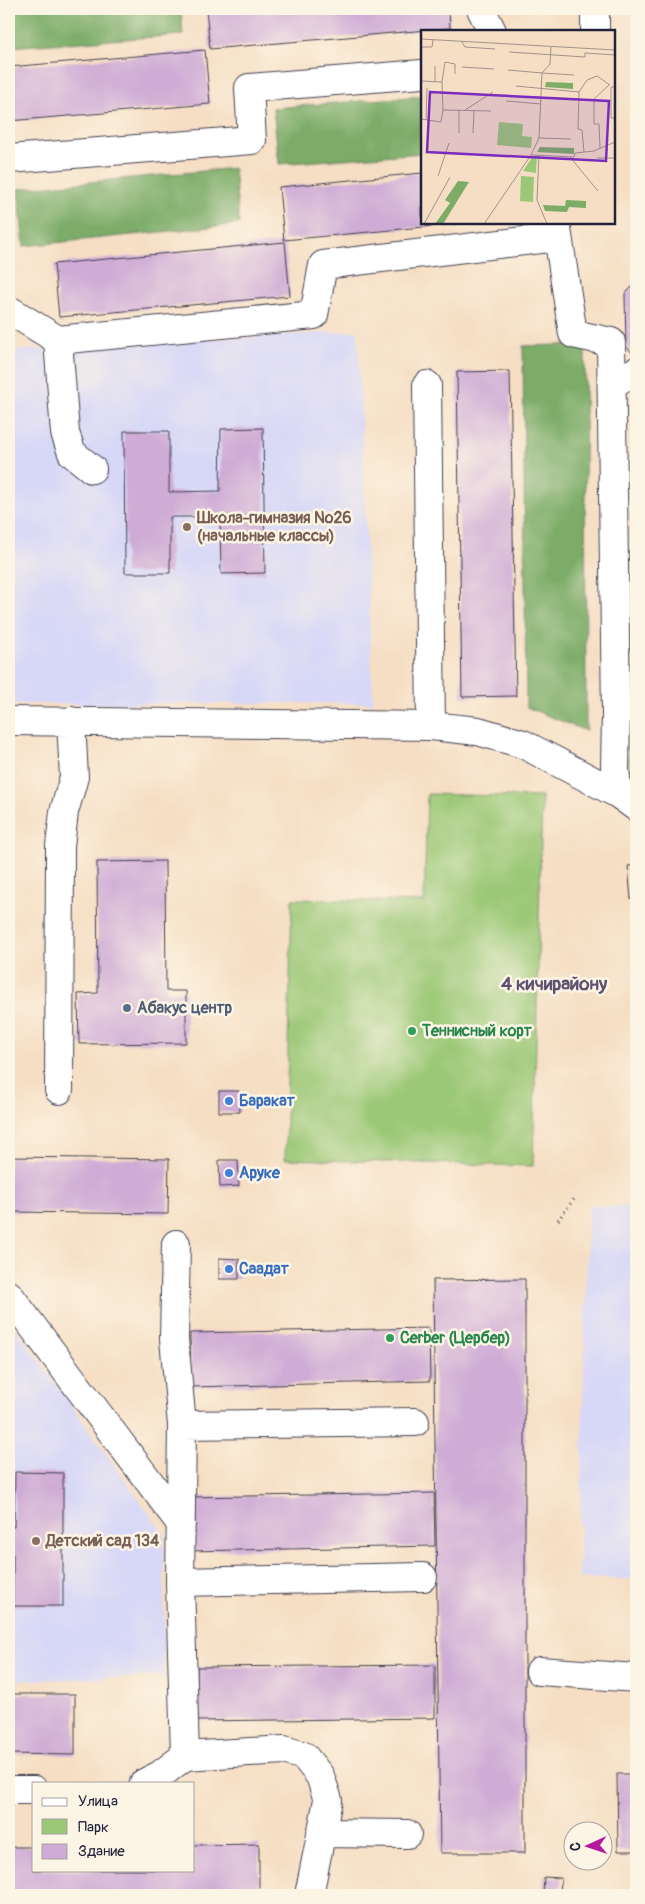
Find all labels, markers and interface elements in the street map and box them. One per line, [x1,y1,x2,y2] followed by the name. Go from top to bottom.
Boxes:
[421,30,615,224] inset map
[196,508,352,546] place label: Школа-гимназия №26 (начальные классы)
[181,521,193,533] marker: Школа-гимназия №26 (начальные классы)
[501,972,608,996] district label: 4 кичирайону
[137,998,233,1018] place label: Абакус центр
[121,1002,133,1014] marker: Абакус центр
[421,1021,533,1041] place label: Теннисный корт
[406,1025,418,1037] marker: Теннисный корт
[239,1091,296,1111] place label: Баракат
[223,1095,235,1107] marker: Баракат
[239,1163,281,1183] place label: Аруке
[223,1167,235,1179] marker: Аруке
[239,1259,290,1279] place label: Саадат
[223,1263,235,1275] marker: Саадат
[400,1328,511,1348] place label: Cerber (Цербер)
[384,1332,396,1344] marker: Cerber (Цербер)
[45,1531,160,1551] place label: Детский сад 134
[30,1535,42,1547] marker: Детский сад 134
[32,1782,195,1872] legend
[78,1792,118,1811] text: Улица
[78,1818,109,1837] text: Парк
[562,1822,612,1872] north arrow
[78,1842,125,1861] text: Здание
[567,1842,584,1851] text: С

